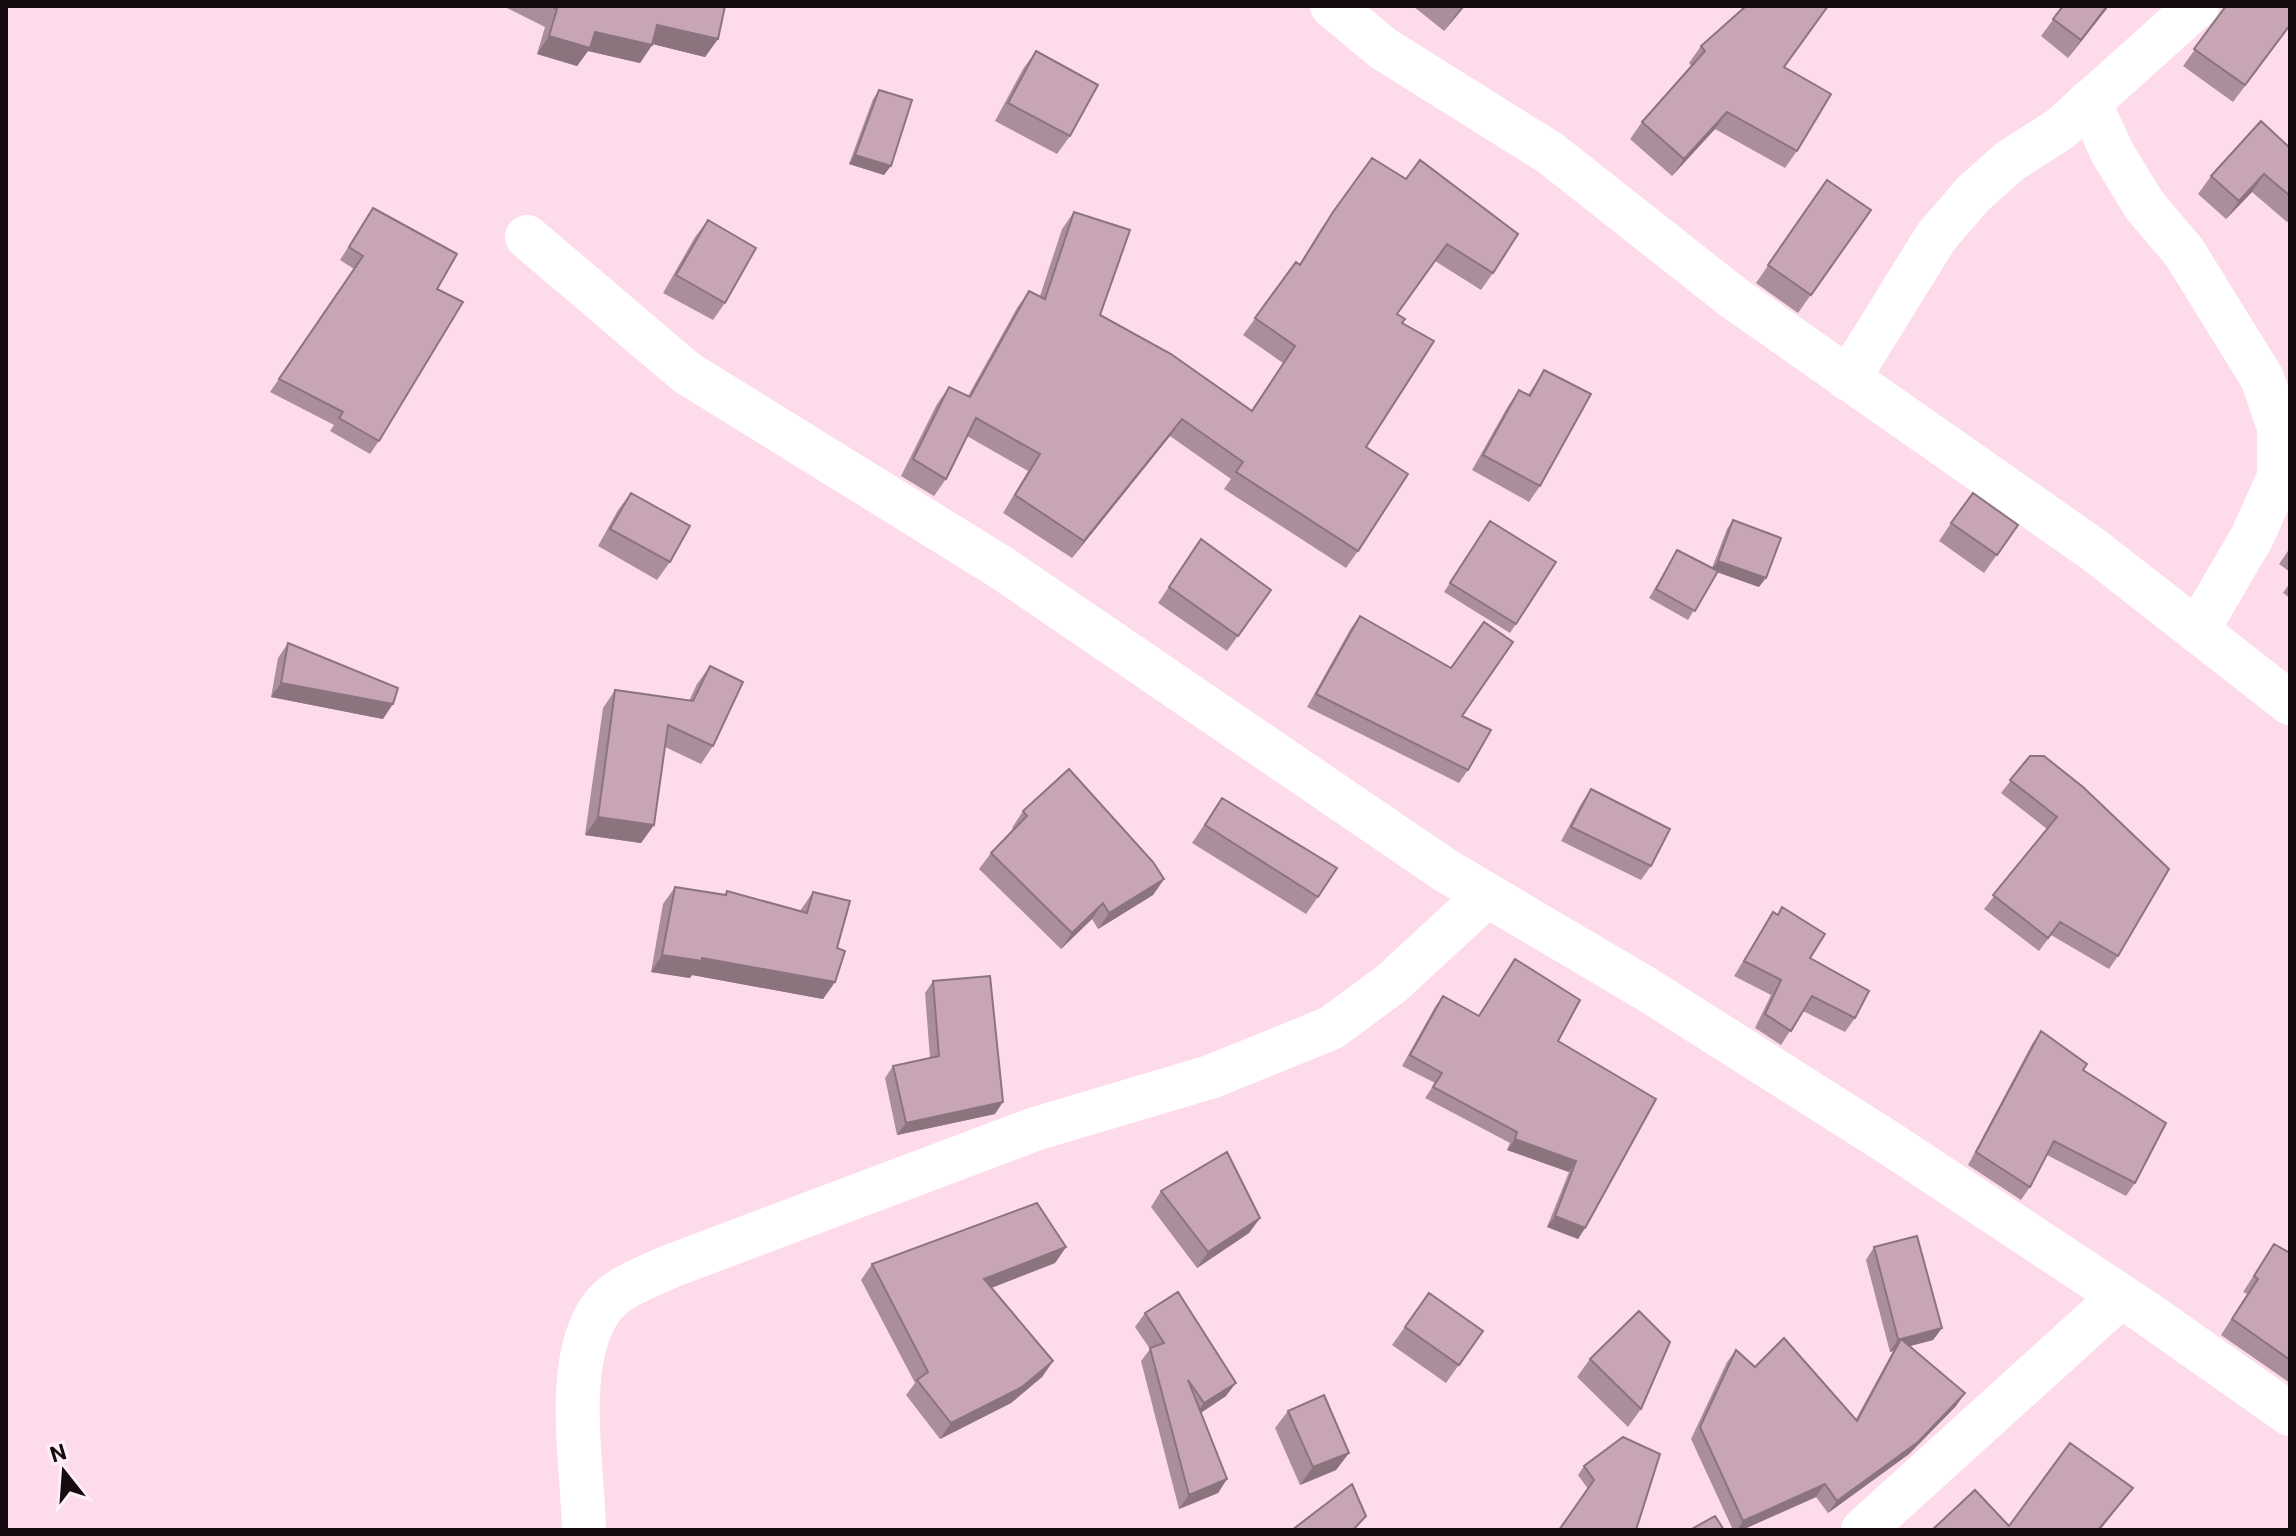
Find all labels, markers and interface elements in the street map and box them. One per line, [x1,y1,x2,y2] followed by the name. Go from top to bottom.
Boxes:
[24,1432,104,1512] north arrow
[47,1439,69,1468] text: N

